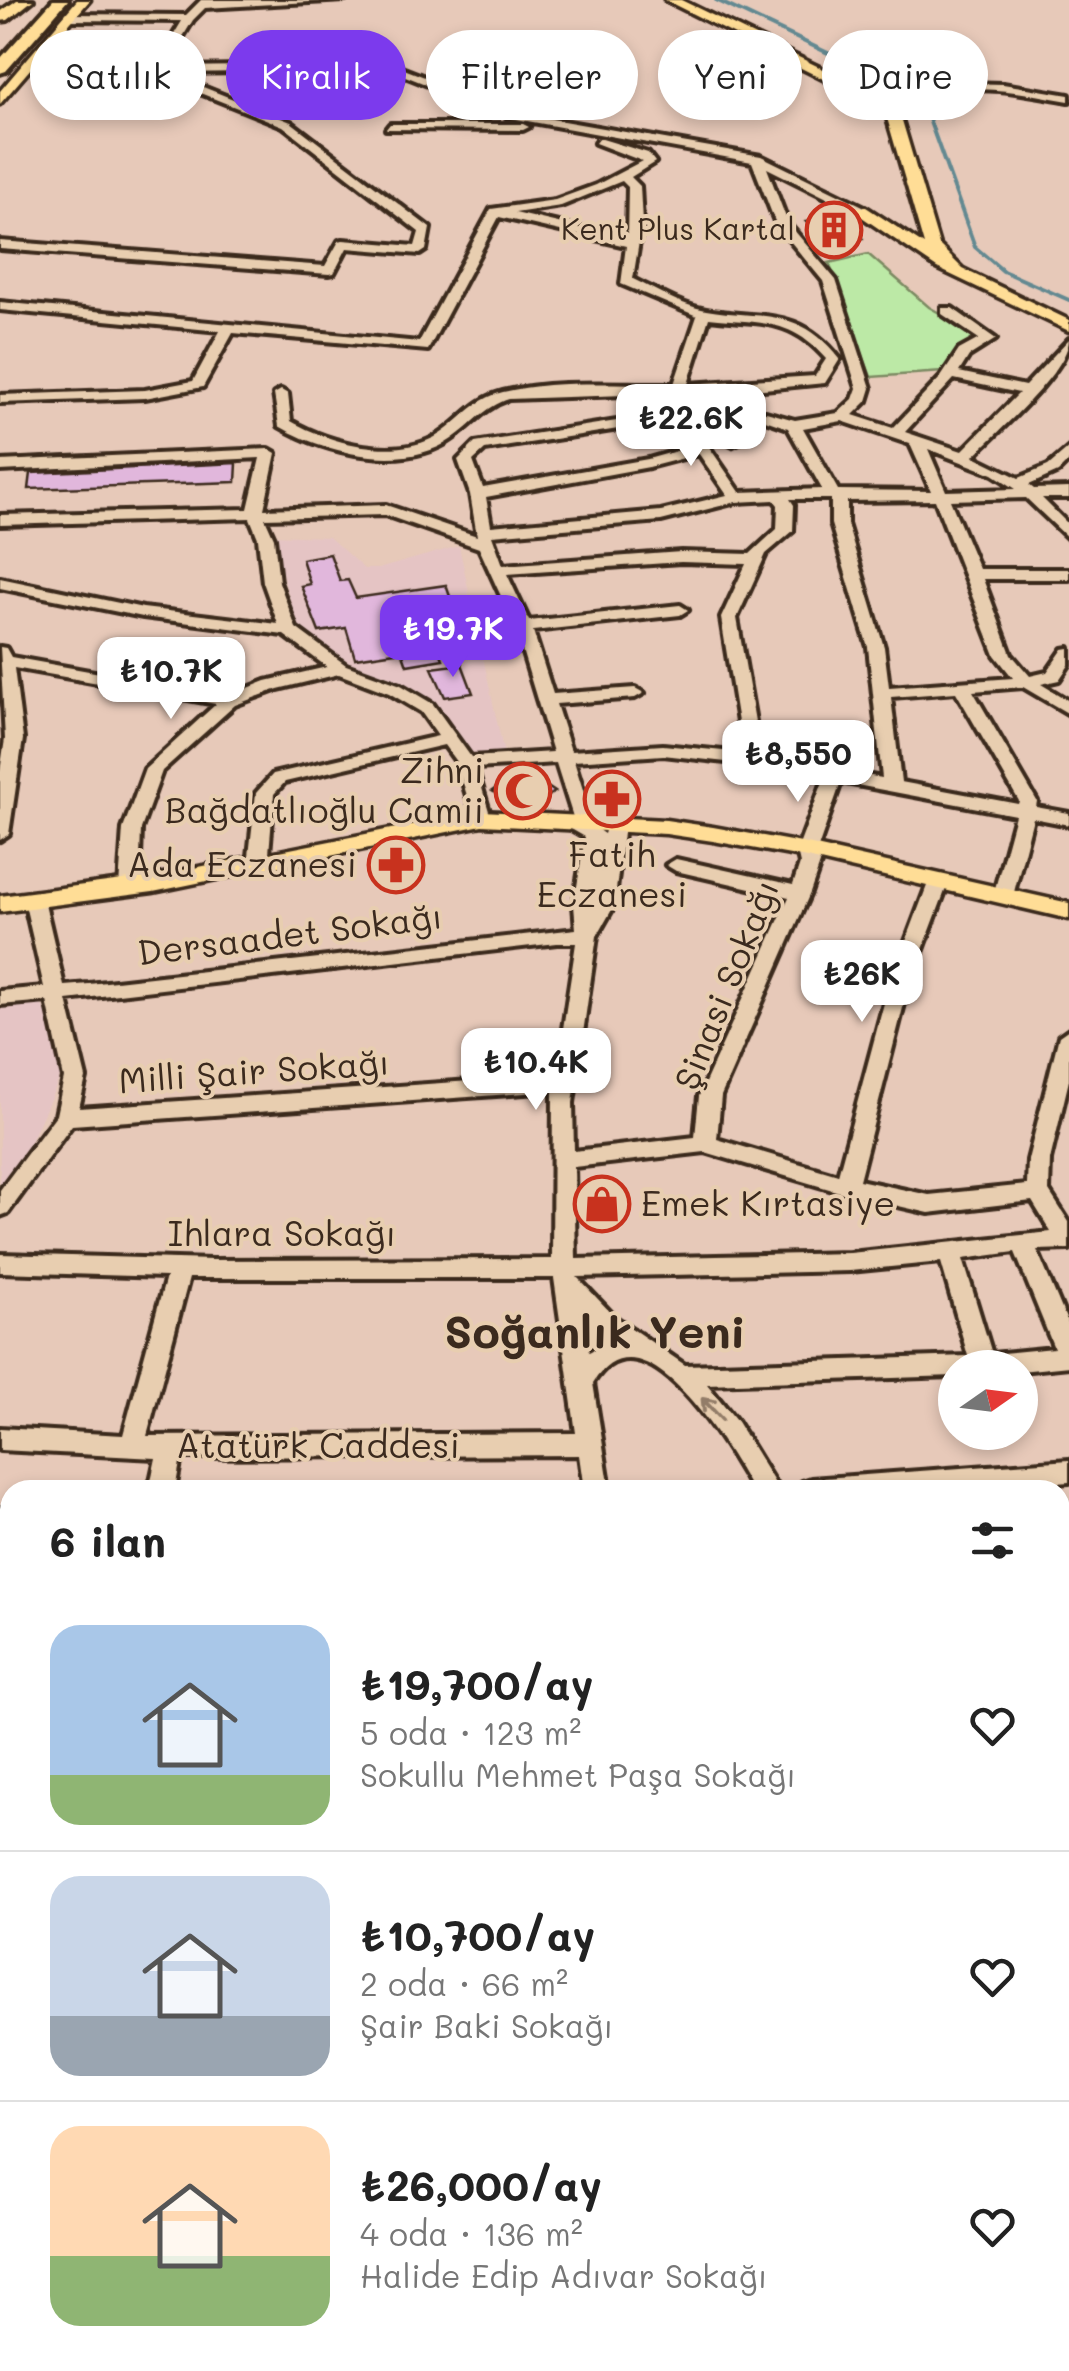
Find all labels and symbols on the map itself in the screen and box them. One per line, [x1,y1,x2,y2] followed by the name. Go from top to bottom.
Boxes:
[804,200,864,260] building icon: Kent Plus Kartal
[561,208,795,248] place label: Kent Plus Kartal
[610,384,772,469] pin: ₺22.6K
[372,595,534,680] pin: ₺19.7K
[90,637,252,722] pin: ₺10.7K
[717,720,879,805] pin: ₺8,550
[165,746,484,832] place label: Zihni Bağdatlıoğlu Camii
[493,761,553,821] mosque icon: Zihni Bağdatlıoğlu Camii
[582,769,642,829] pharmacy icon: Fatih Eczanesi
[537,830,687,916] place label: Fatih Eczanesi
[366,835,426,895] pharmacy icon: Ada Eczanesi
[127,840,357,886] place label: Ada Eczanesi
[662,872,788,1096] street label: Şinasi Sokağı
[135,892,445,975] street label: Dersaadet Sokağı
[803,940,921,1025] pin: ₺26K
[455,1028,617,1113] pin: ₺10.4K
[117,1038,391,1102] street label: Milli Şair Sokağı
[572,1174,632,1234] shop icon: Emek Kırtasiye
[641,1179,895,1225] place label: Emek Kırtasiye
[168,1209,396,1255] street label: Ihlara Sokağı
[444,1301,746,1360] district label: Soğanlık Yeni
[938,1350,1038,1450] north arrow
[701,1397,724,1422] one-way arrow
[176,1421,460,1467] street label: Atatürk Caddesi

